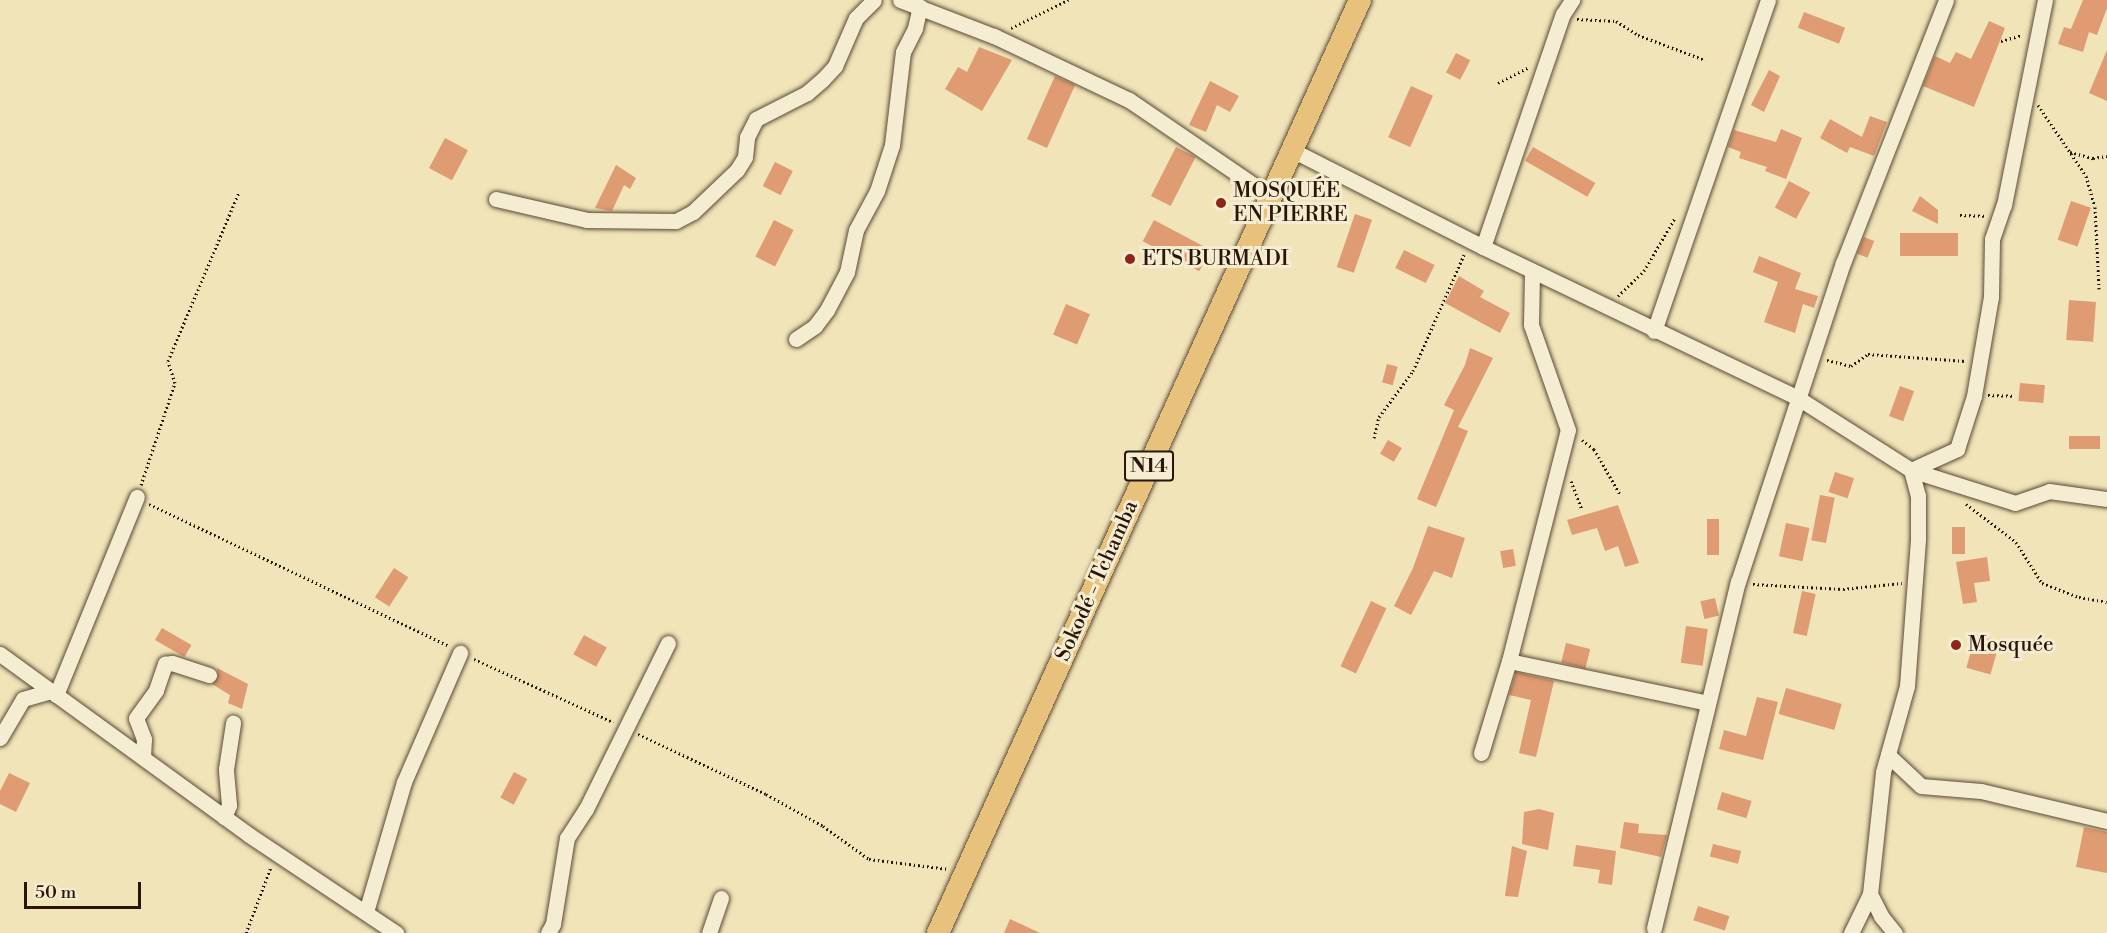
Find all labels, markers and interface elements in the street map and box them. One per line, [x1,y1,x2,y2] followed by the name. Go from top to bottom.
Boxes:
[1233,178,1348,228] place label: MOSQUÉE EN PIERRE
[1214,196,1228,210] marker: MOSQUÉE EN PIERRE
[1142,246,1289,272] place label: ETS BURMADI
[1123,252,1137,266] marker: ETS BURMADI
[1124,449,1174,483] road number: N14
[1050,497,1144,665] street label: Sokodé - Tchamba
[1968,632,2054,658] place label: Mosquée
[1949,638,1963,652] marker: Mosquée
[27,870,144,908] scale bar
[35,881,76,904] text: 50 m

